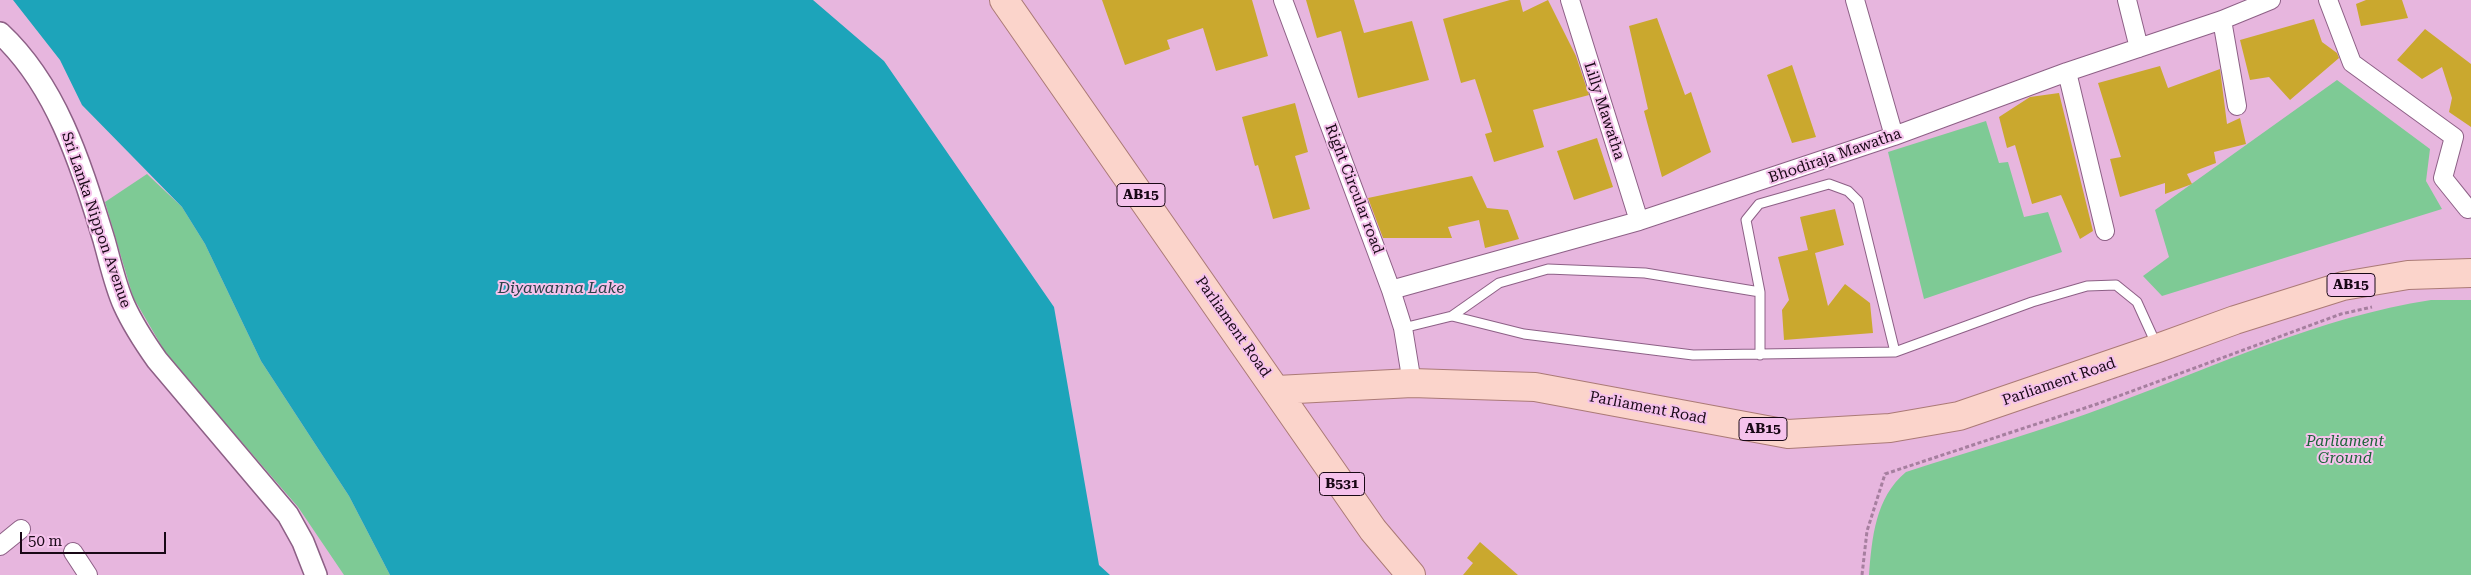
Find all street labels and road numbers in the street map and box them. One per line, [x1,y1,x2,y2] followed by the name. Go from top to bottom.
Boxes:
[1580,60,1628,162] street label: Lilly Mawatha
[1321,122,1387,256] street label: Right Circular road
[1766,125,1904,187] street label: Bhodiraja Mawatha
[57,130,135,310] street label: Sri Lanka Nippon Avenue
[1117,184,1165,206] road number: AB15
[1192,273,1274,381] street label: Parliament Road
[2327,274,2375,296] road number: AB15
[2000,354,2118,410] street label: Parliament Road
[1588,388,1708,428] street label: Parliament Road
[1739,418,1787,440] road number: AB15
[1320,472,1364,496] road number: B531

